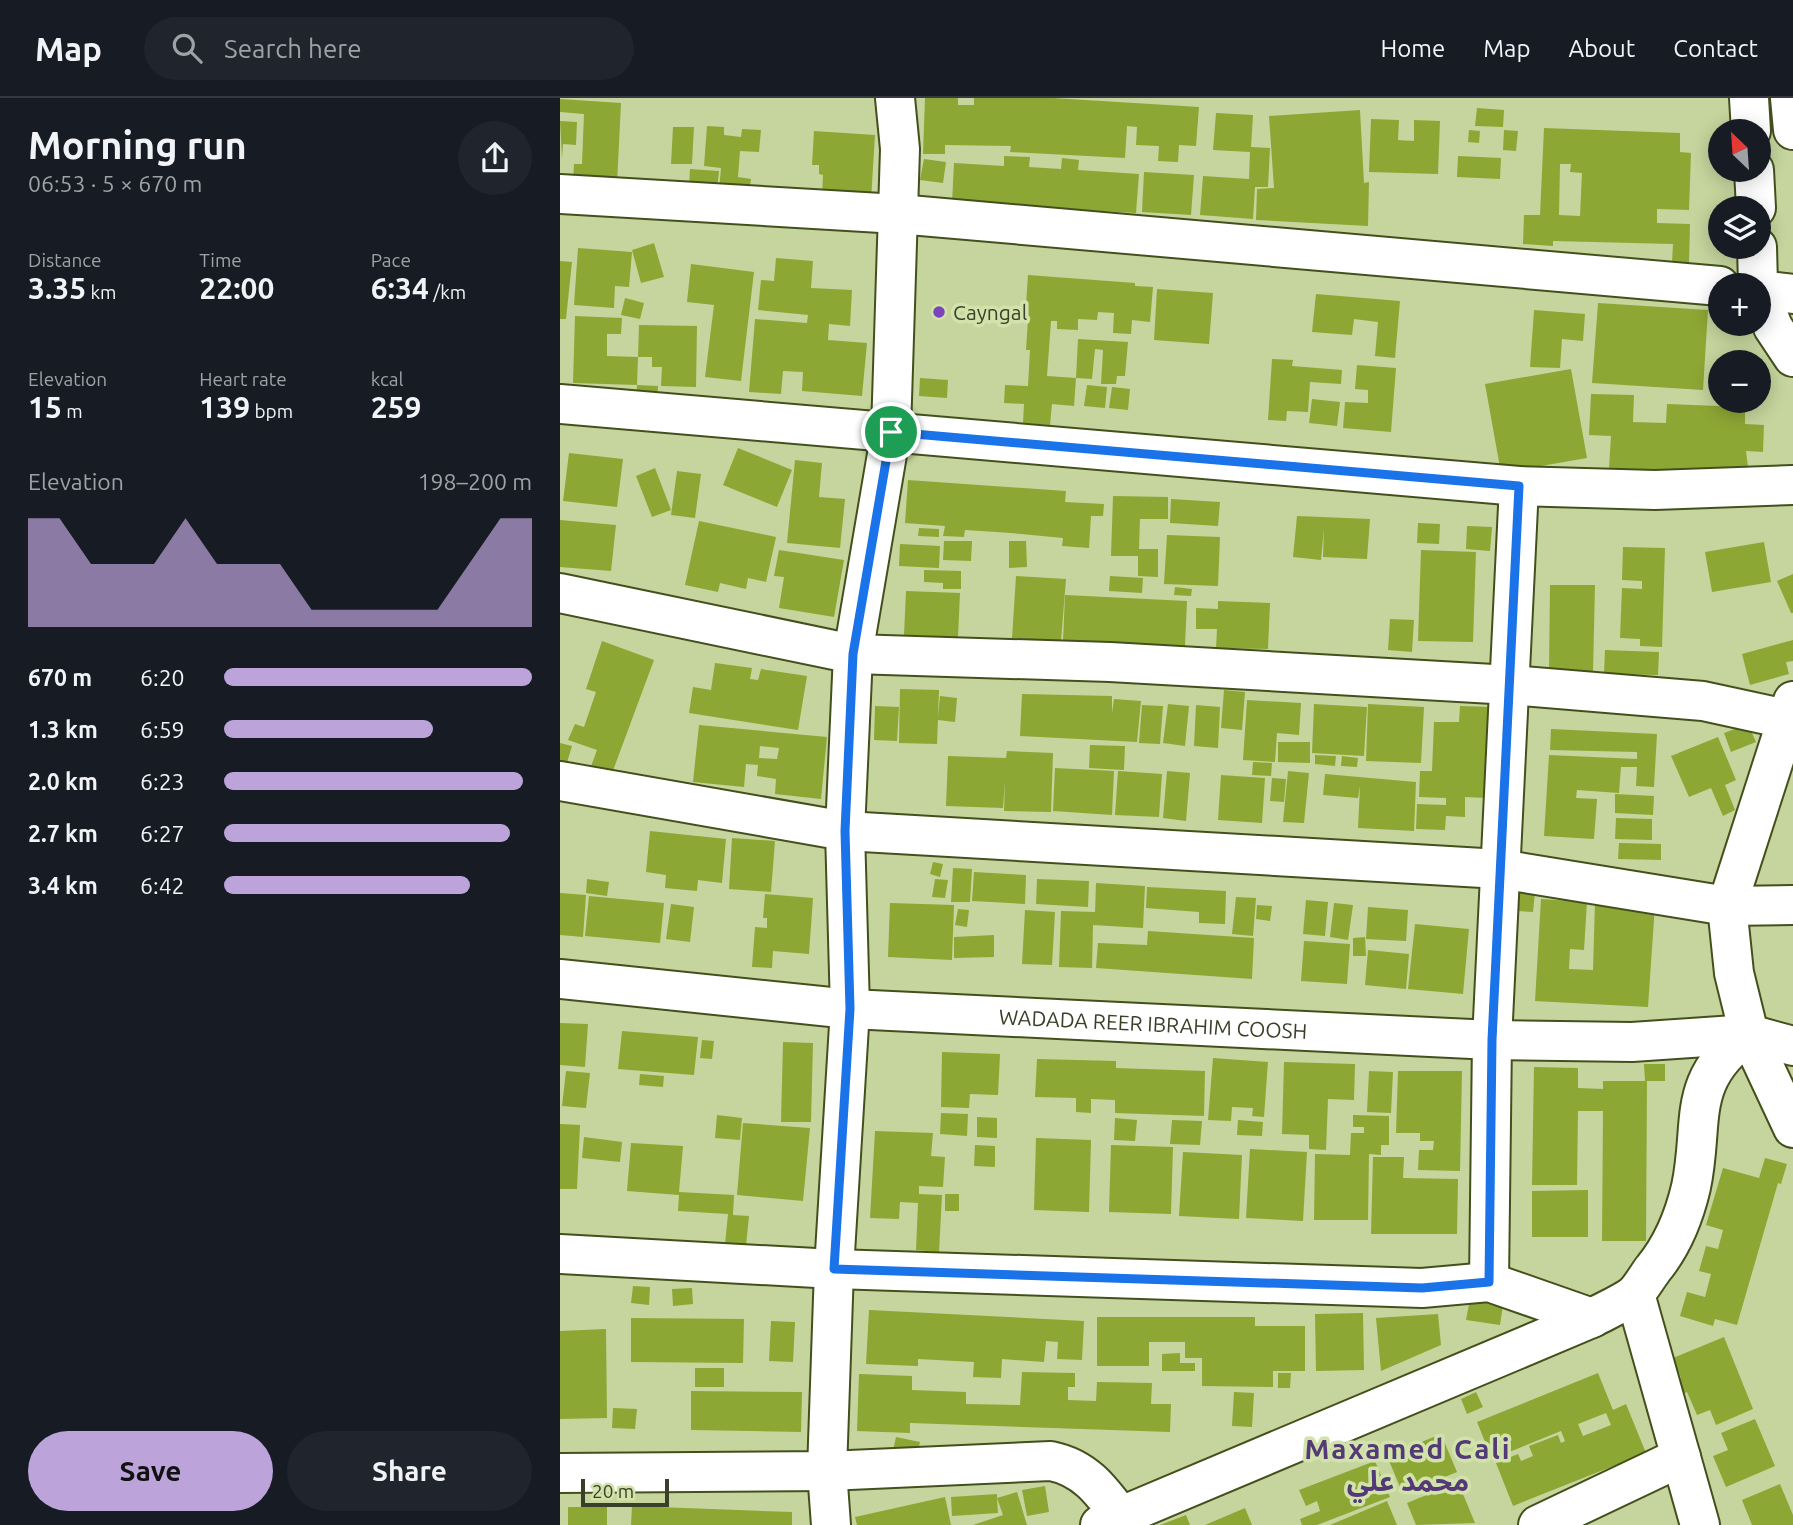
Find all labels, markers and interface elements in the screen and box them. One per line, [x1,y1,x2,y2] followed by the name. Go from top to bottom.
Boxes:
[144,17,634,80] search box
[168,29,206,67] icon: search
[35,30,102,67] text: Map
[224,34,362,63] text: Search here
[1380,35,1445,62] text: Home
[1483,35,1530,62] text: Map
[1568,35,1635,62] text: About
[1673,35,1758,62] text: Contact
[1708,119,1771,182] north arrow
[1708,119,1771,413] map controls
[458,121,532,195] button: share
[28,124,247,166] text: Morning run
[28,171,202,196] text: 06:53 · 5 × 670 m
[1708,196,1771,259] button: layers
[28,249,102,271] text: Distance
[199,249,242,271] text: Time
[371,249,411,271] text: Pace
[28,271,86,305] text: 3.35
[199,271,274,305] text: 22:00
[371,271,429,305] text: 6:34
[1708,273,1771,336] button: +
[86,281,116,303] text: km
[429,281,466,303] text: /km
[953,300,1027,324] place label: Cayngal
[931,304,947,320] marker: Cayngal
[1708,350,1771,413] button: −
[28,368,107,390] text: Elevation
[199,368,287,390] text: Heart rate
[371,368,403,390] text: kcal
[28,390,62,424] text: 15
[199,390,250,424] text: 139
[371,390,421,424] text: 259
[62,400,83,422] text: m
[250,400,293,422] text: bpm
[861,402,921,462] pin
[872,413,910,451] icon: arrive
[28,469,124,494] text: Elevation
[418,469,532,494] text: 198–200 m
[28,665,92,690] text: 670 m
[140,665,185,690] text: 6:20
[28,717,98,742] text: 1.3 km
[140,717,185,742] text: 6:59
[28,769,98,794] text: 2.0 km
[140,769,185,794] text: 6:23
[28,821,98,846] text: 2.7 km
[140,821,185,846] text: 6:27
[28,873,98,898] text: 3.4 km
[140,873,185,898] text: 6:42
[998,1004,1308,1043] street label: WADADA REER IBRAHIM COOSH
[28,1431,273,1511] button: Save
[287,1431,532,1511] button: Share
[1304,1433,1512,1503] district label: Maxamed Cali محمد علي
[581,1476,668,1508] scale bar
[592,1480,634,1502] text: 20 m

